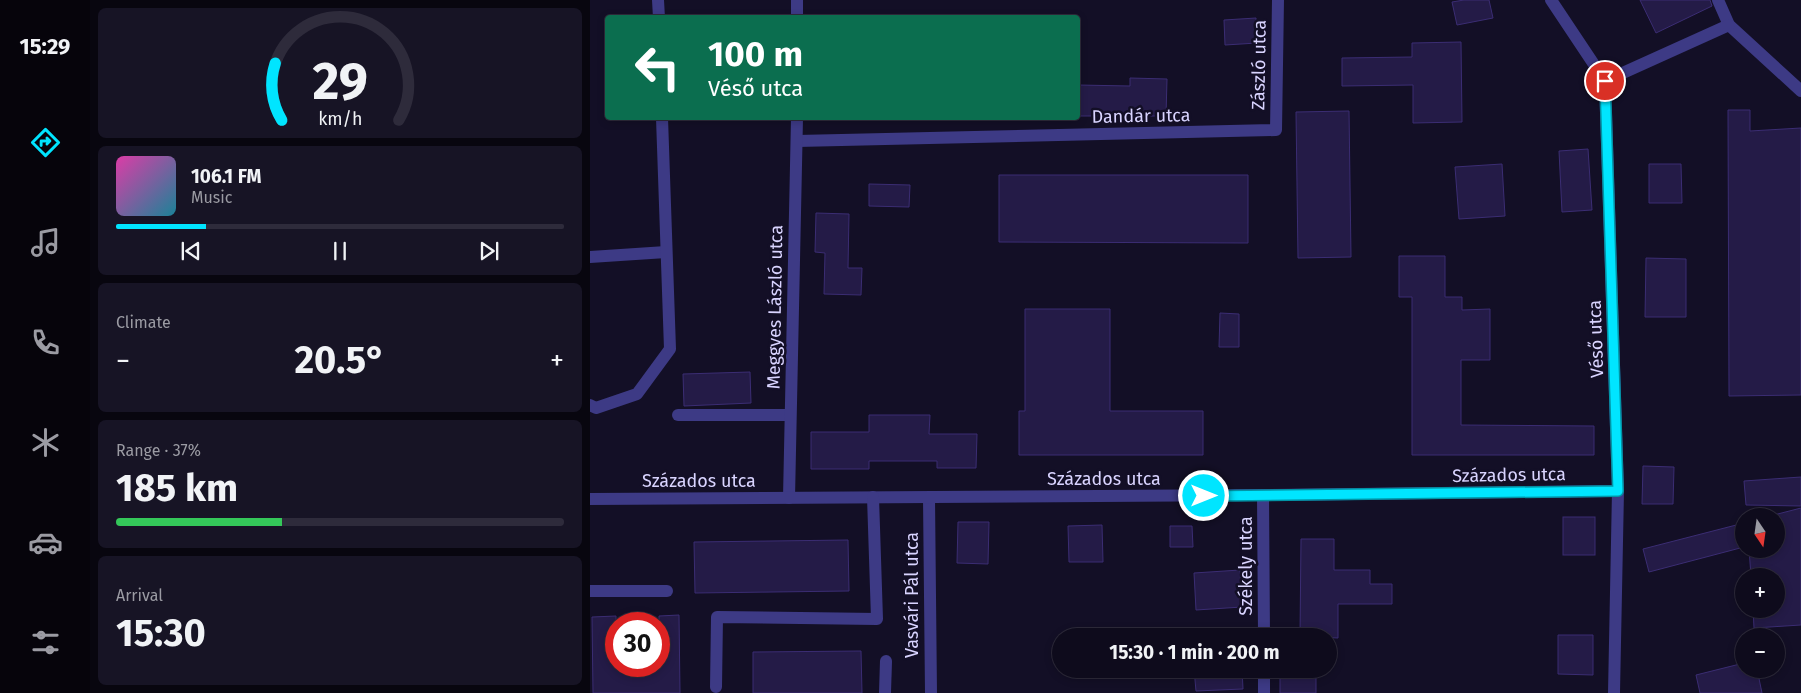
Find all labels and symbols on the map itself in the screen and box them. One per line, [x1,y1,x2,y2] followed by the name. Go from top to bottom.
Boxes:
[1247,20,1271,110] street label: Zászló utca
[1584,60,1626,102] pin
[1091,104,1191,128] street label: Dandár utca
[763,225,787,389] street label: Meggyes László utca
[1584,300,1608,378] street label: Véső utca
[1452,463,1566,487] street label: Százados utca
[1047,468,1161,490] street label: Százados utca
[1177,469,1229,521] position arrow
[642,470,756,492] street label: Százados utca
[1735,508,1785,558] north arrow
[1235,516,1257,616] street label: Székely utca
[901,532,923,658] street label: Vasvári Pál utca
[605,612,670,677] speed limit sign: 30

